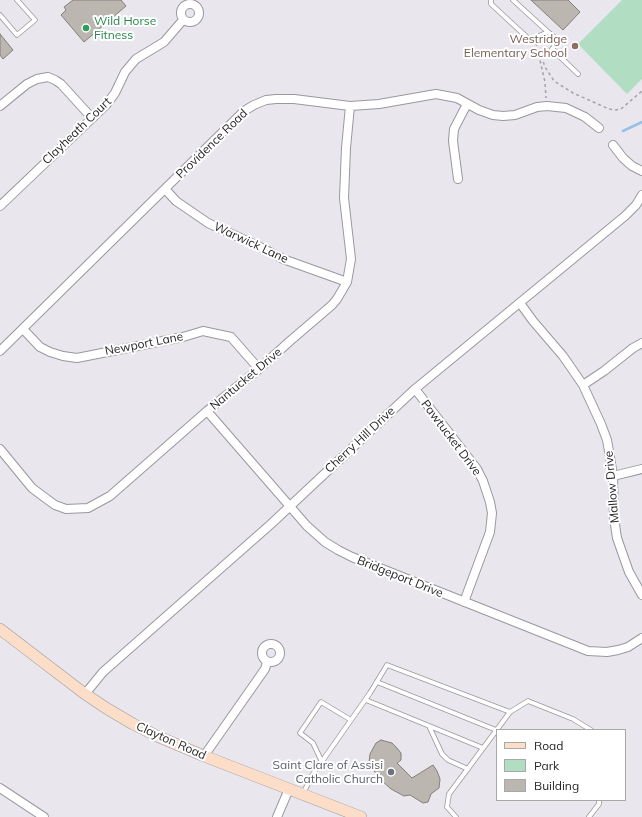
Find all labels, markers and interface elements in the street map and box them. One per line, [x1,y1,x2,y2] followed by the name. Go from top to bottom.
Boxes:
[94,14,156,42] place label: Wild Horse Fitness
[81,23,91,33] marker: Wild Horse Fitness
[464,32,567,60] place label: Westridge Elementary School
[570,41,580,51] marker: Westridge Elementary School
[40,95,114,167] street label: Clayheath Court
[173,106,251,182] street label: Providence Road
[212,219,290,267] street label: Warwick Lane
[104,329,184,359] street label: Newport Lane
[207,345,285,413] street label: Nantucket Drive
[418,397,484,479] street label: Pawtucket Drive
[322,404,398,476] street label: Cherry Hill Drive
[602,450,622,524] street label: Mallow Drive
[355,553,445,601] street label: Bridgeport Drive
[134,719,208,763] street label: Clayton Road
[496,729,626,801] legend
[534,738,563,753] text: Road
[273,758,383,786] place label: Saint Clare of Assisi Catholic Church
[534,758,559,773] text: Park
[386,767,396,777] marker: Saint Clare of Assisi Catholic Church
[534,778,579,793] text: Building

